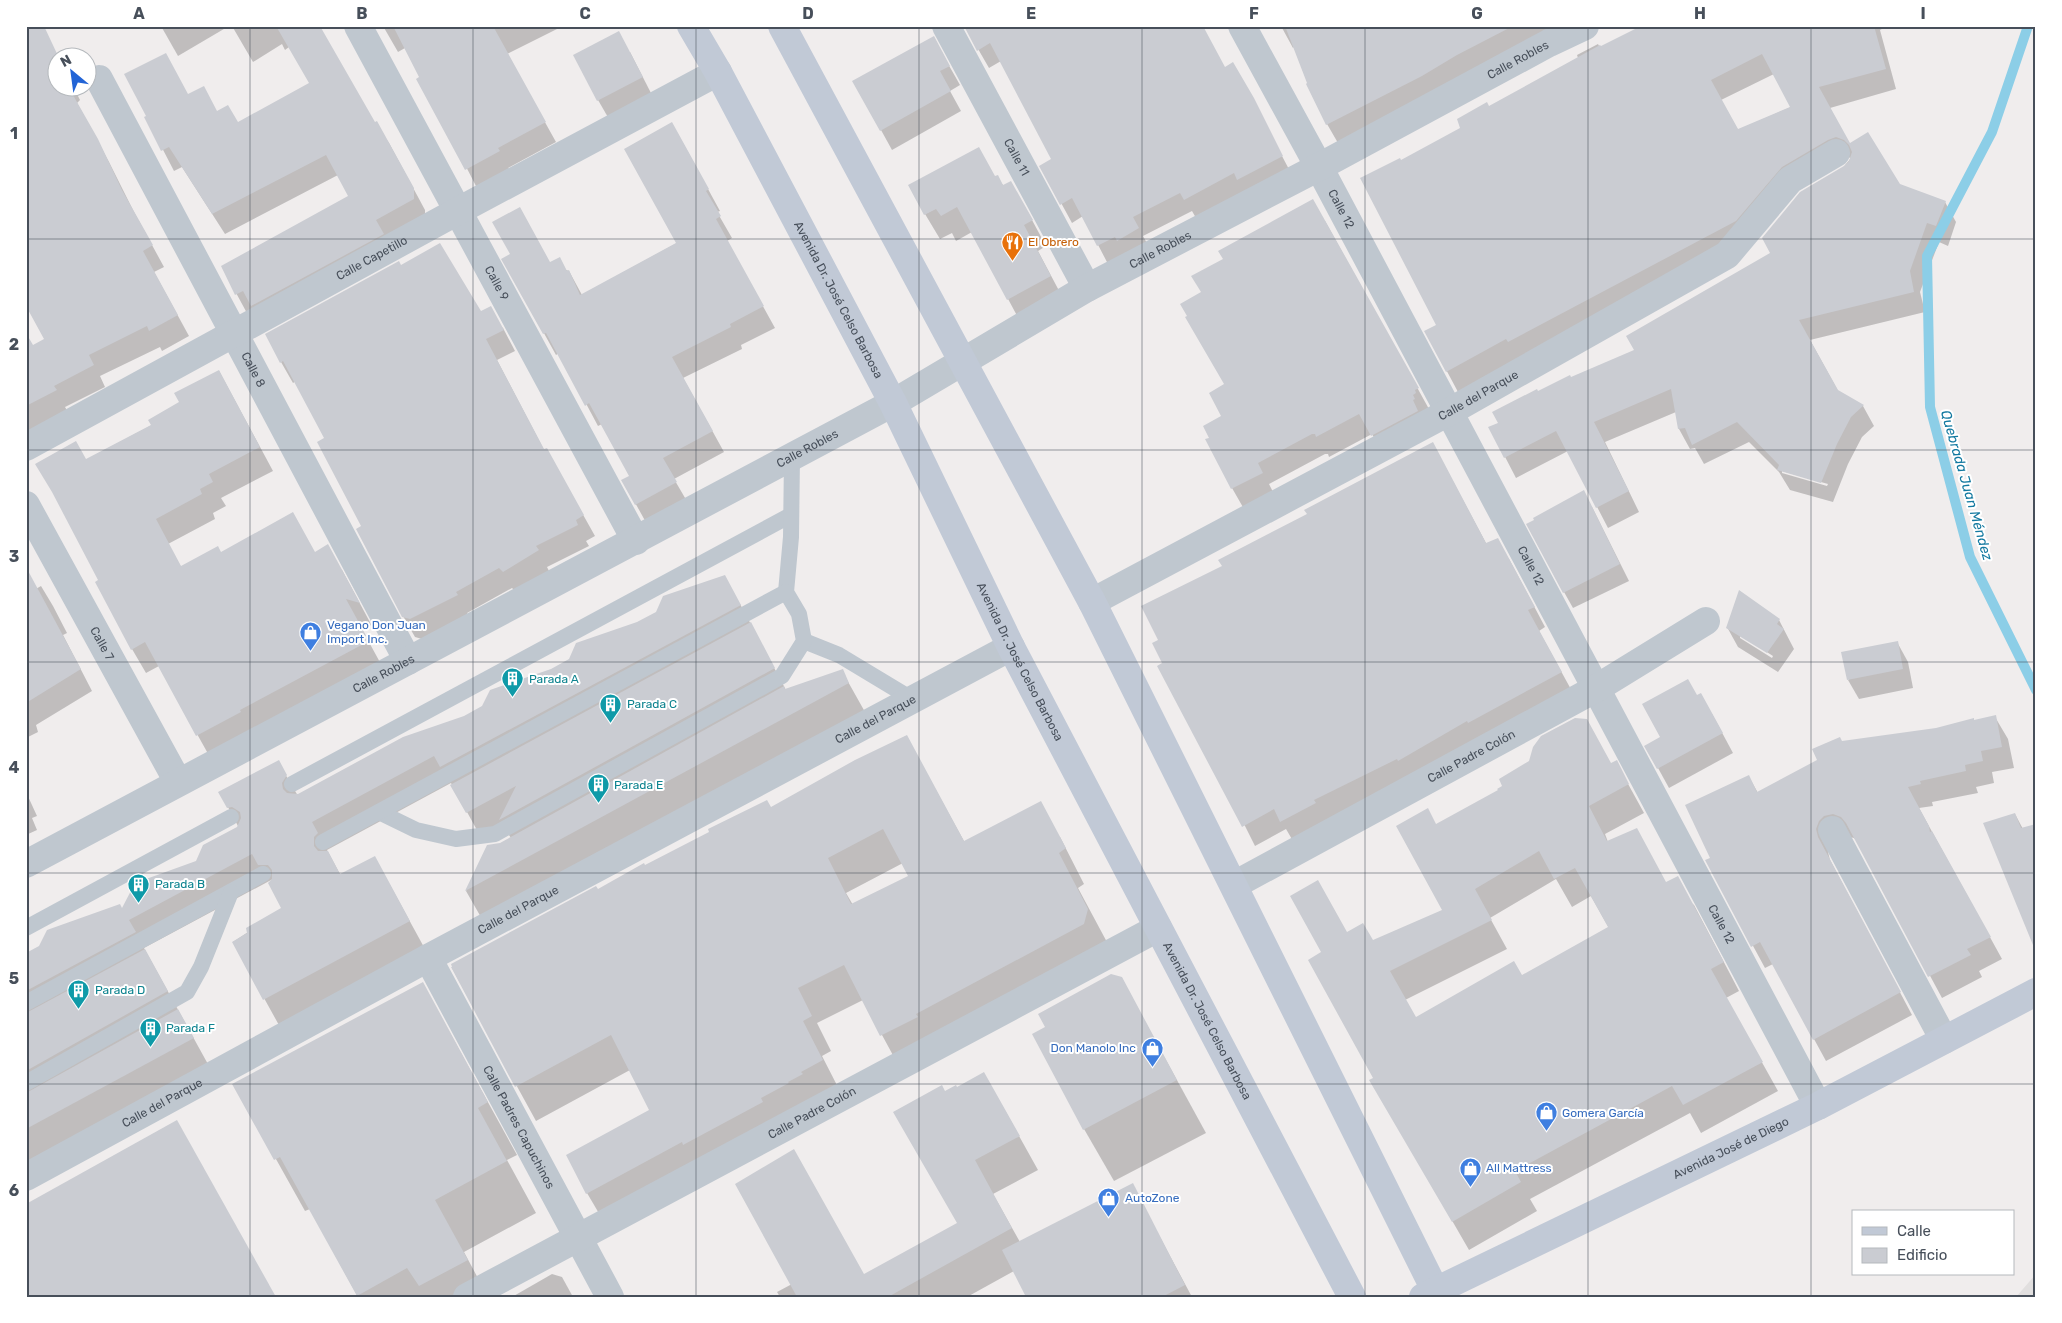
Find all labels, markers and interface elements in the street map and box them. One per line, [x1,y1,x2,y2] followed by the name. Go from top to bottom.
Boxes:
[133,4,145,23] text: A
[356,4,368,23] text: B
[579,4,591,23] text: C
[802,4,814,23] text: D
[1026,4,1036,23] text: E
[1249,4,1259,23] text: F
[1471,4,1483,23] text: G
[1694,4,1706,23] text: H
[1920,4,1926,23] text: I
[1485,38,1551,82] street label: Calle Robles
[48,48,98,98] north arrow
[57,51,74,71] text: N
[10,124,18,143] text: 1
[1001,136,1032,178] street label: Calle 11
[1325,187,1357,231] street label: Calle 12
[791,219,886,381] street label: Avenida Dr. José Celso Barbosa
[1127,228,1193,272] street label: Calle Robles
[1000,230,1024,261] restaurant icon: El Obrero
[334,233,410,283] street label: Calle Capetillo
[1028,235,1079,249] place label: El Obrero
[482,263,512,303] street label: Calle 9
[9,335,19,354] text: 2
[238,350,268,390] street label: Calle 8
[1436,367,1521,423] street label: Calle del Parque
[1937,408,1996,562] water label: Quebrada Juan Méndez
[774,426,841,471] street label: Calle Robles
[1515,544,1547,588] street label: Calle 12
[9,547,19,566] text: 3
[974,580,1066,743] street label: Avenida Dr. José Celso Barbosa
[327,618,426,646] place label: Vegano Don Juan Import Inc.
[299,620,323,651] shop icon: Vegano Don Juan Import Inc.
[87,624,117,663] street label: Calle 7
[350,652,417,696] street label: Calle Robles
[501,667,525,698] building icon: Parada A
[529,672,579,686] place label: Parada A
[599,692,623,723] building icon: Parada C
[833,692,919,747] street label: Calle del Parque
[627,697,677,711] place label: Parada C
[1425,727,1518,786] street label: Calle Padre Colón
[9,758,20,777] text: 4
[586,773,610,804] building icon: Parada E
[614,778,663,792] place label: Parada E
[127,872,151,903] building icon: Parada B
[155,877,205,891] place label: Parada B
[475,882,561,937] street label: Calle del Parque
[1705,902,1737,946] street label: Calle 12
[1160,940,1254,1102] street label: Avenida Dr. José Celso Barbosa
[9,969,19,988] text: 5
[67,978,91,1009] building icon: Parada D
[95,983,145,997] place label: Parada D
[138,1016,162,1047] building icon: Parada F
[166,1021,215,1035] place label: Parada F
[1140,1036,1164,1067] shop icon: Don Manolo Inc
[1050,1041,1136,1055] place label: Don Manolo Inc
[480,1063,558,1191] street label: Calle Padres Capuchinos
[119,1075,205,1130] street label: Calle del Parque
[766,1084,858,1142] street label: Calle Padre Colón
[1534,1101,1558,1132] shop icon: Gomera García
[1562,1106,1644,1120] place label: Gomera García
[1671,1114,1791,1182] street label: Avenida José de Diego
[1458,1156,1482,1187] shop icon: All Mattress
[1486,1161,1552,1175] place label: All Mattress
[9,1181,19,1200] text: 6
[1097,1186,1121,1217] shop icon: AutoZone
[1125,1191,1180,1205] place label: AutoZone
[1852,1210,2014,1276] legend
[1897,1222,1931,1240] text: Calle
[1897,1246,1947,1264] text: Edificio

